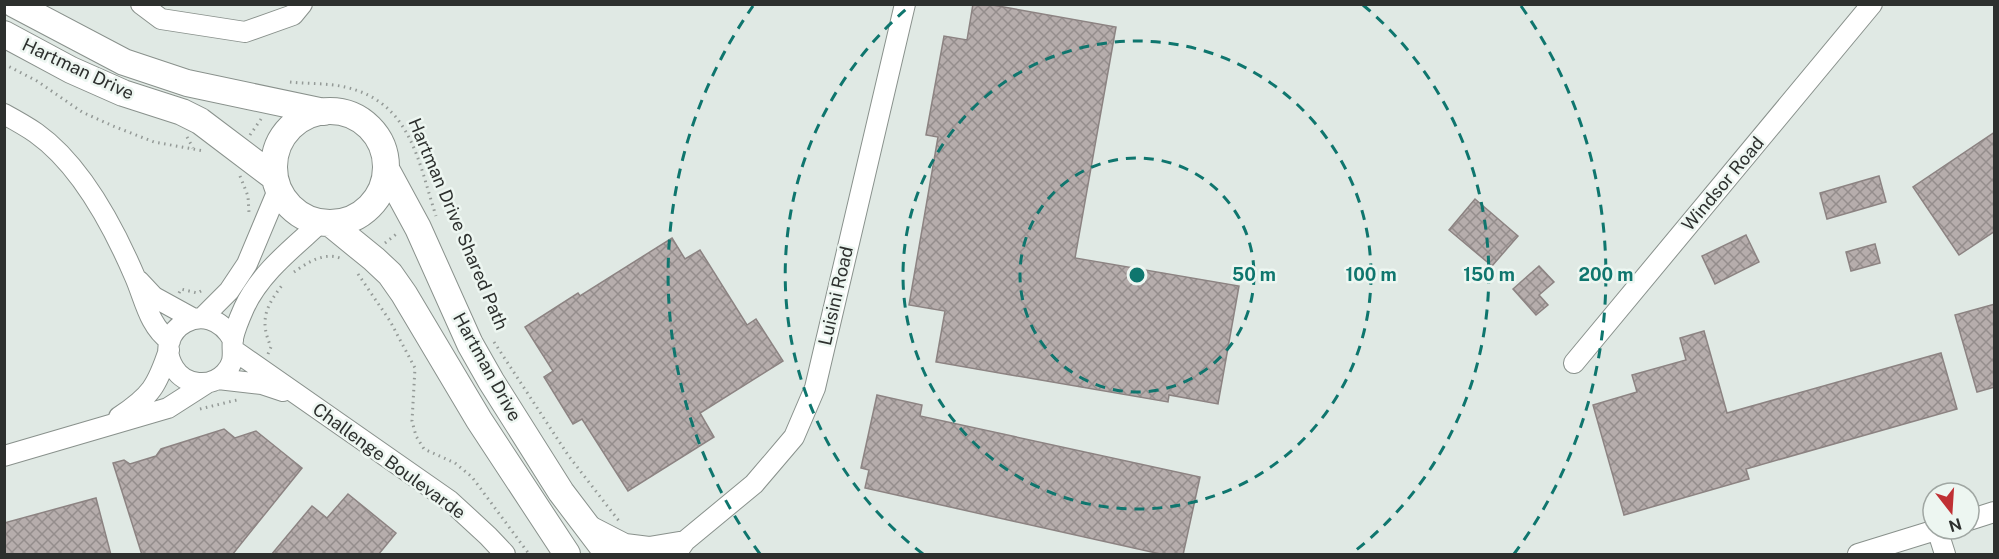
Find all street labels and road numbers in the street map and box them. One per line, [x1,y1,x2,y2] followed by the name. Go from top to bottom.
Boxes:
[19,34,137,104] street label: Hartman Drive
[404,115,513,333] street label: Hartman Drive Shared Path
[1677,132,1768,235] street label: Windsor Road
[814,244,857,347] street label: Luisini Road
[449,309,526,425] street label: Hartman Drive
[309,398,470,523] street label: Challenge Boulevarde

